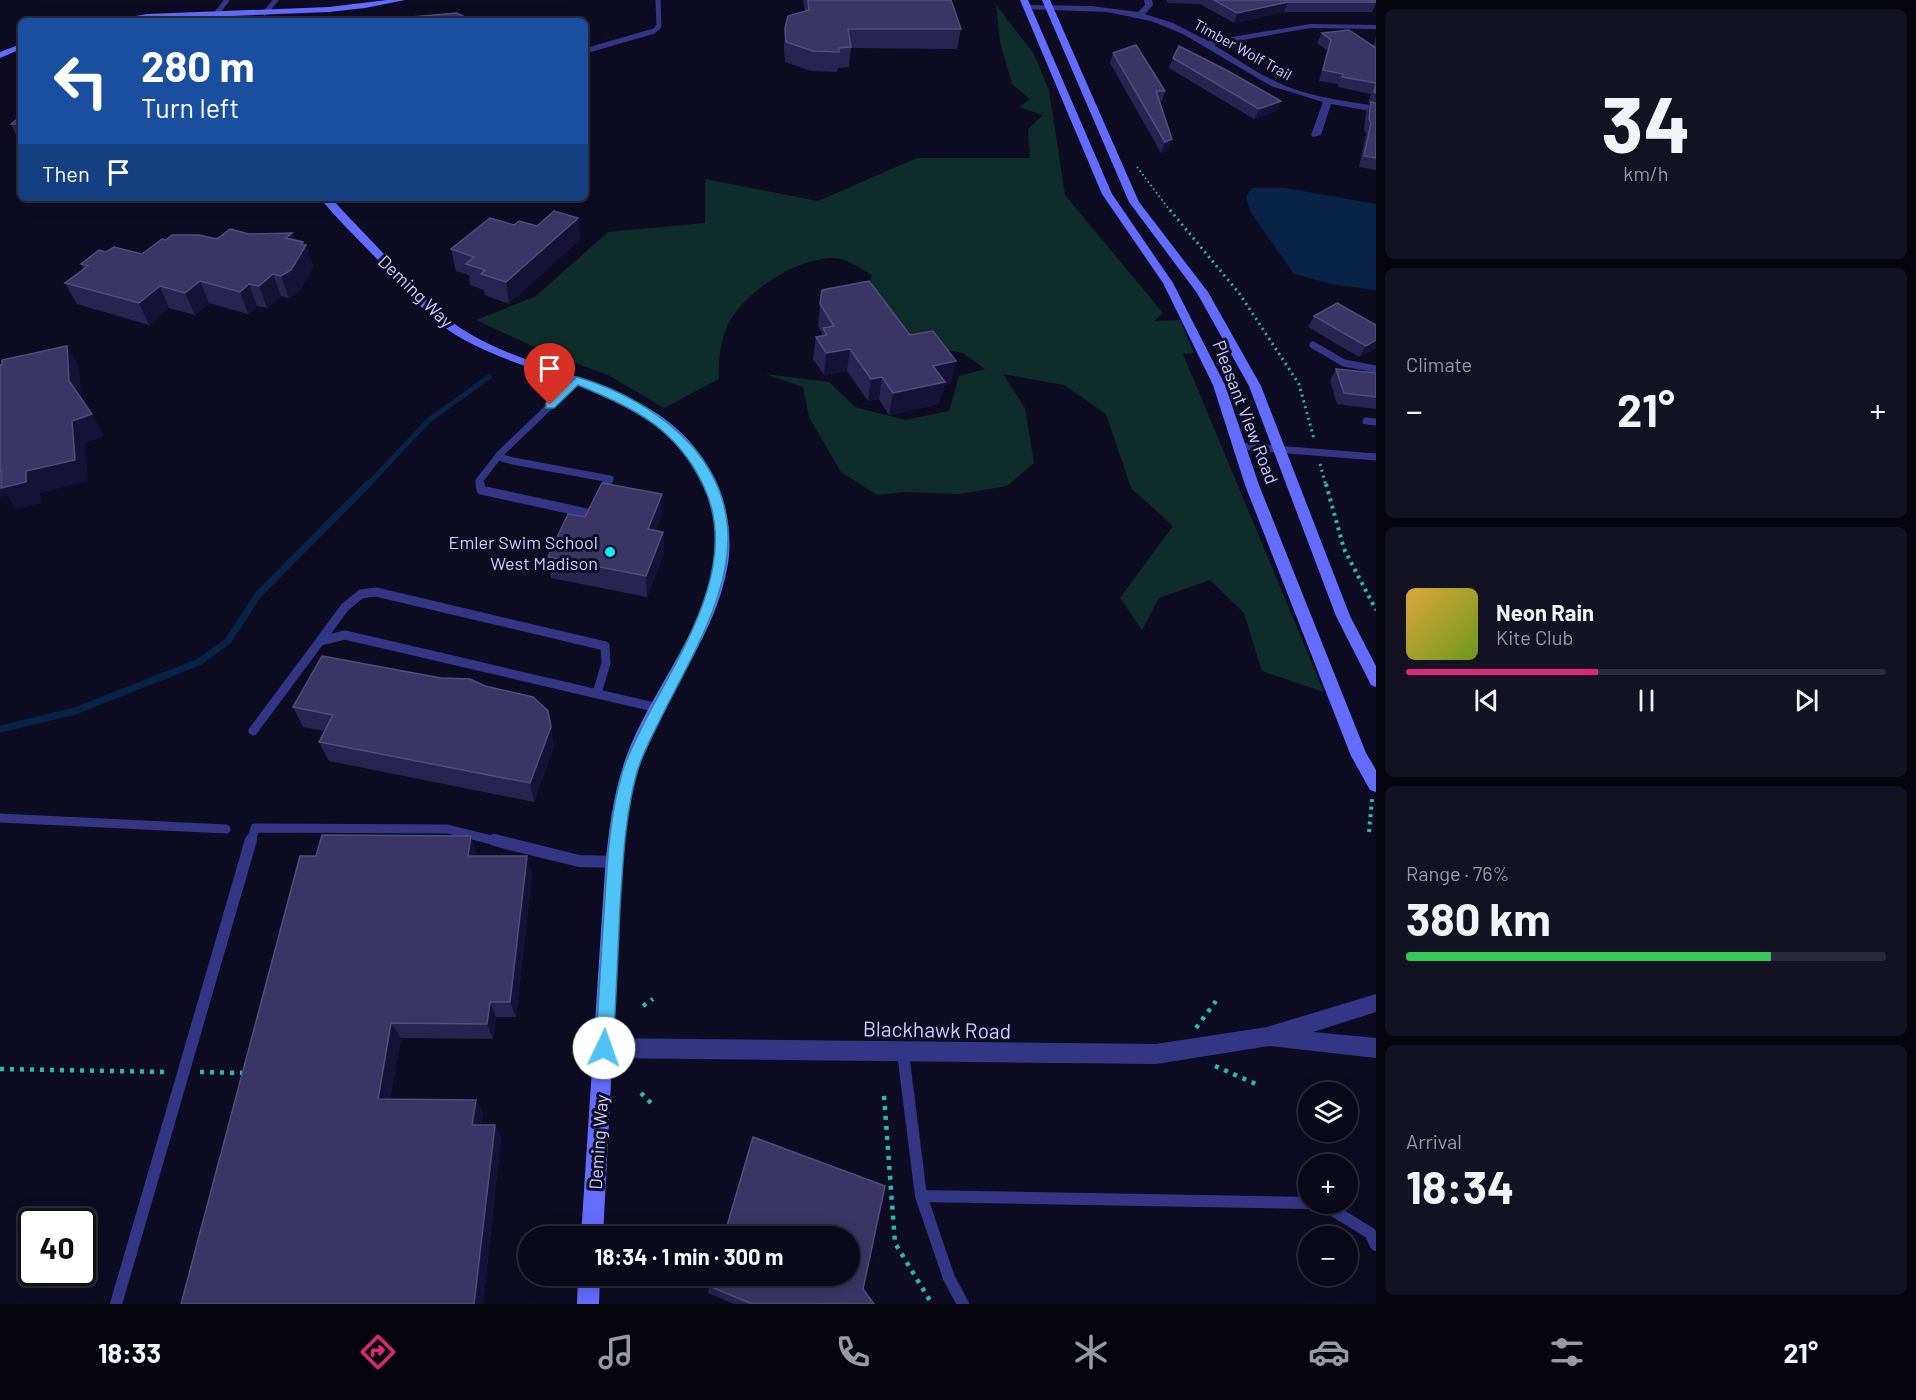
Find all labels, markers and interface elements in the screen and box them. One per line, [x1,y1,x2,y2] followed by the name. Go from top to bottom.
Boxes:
[1191,15,1295,83] street label: Timber Wolf Trail
[141,40,255,90] text: 280 m
[42,42,120,120] icon: left
[1601,75,1691,169] text: 34
[141,91,239,123] text: Turn left
[102,156,135,189] icon: arrive
[42,160,90,186] text: Then
[1623,161,1669,185] text: km/h
[374,250,458,332] street label: Deming Way
[1208,337,1284,487] street label: Pleasant View Road
[524,343,575,405] pin
[533,352,566,385] icon: arrive
[1406,352,1472,376] text: Climate
[1617,382,1675,436] text: 21°
[1406,390,1423,430] text: −
[1870,390,1886,430] text: +
[449,531,598,574] place label: Emler Swim School West Madison
[603,545,617,559] marker: Emler Swim School West Madison
[1496,599,1594,625] text: Neon Rain
[1496,625,1573,649] text: Kite Club
[1470,684,1503,717] icon: previous
[1630,684,1663,717] icon: pause
[1790,684,1823,717] icon: next
[1406,861,1510,885] text: Range · 76%
[1406,891,1551,945] text: 380 km
[863,1015,1011,1043] street label: Blackhawk Road
[572,1016,636,1080] position arrow
[1298,1082,1358,1286] map controls
[1298,1082,1358,1142] button: layers
[584,1094,612,1190] street label: Deming Way
[1406,1129,1462,1153] text: Arrival
[1298,1154,1358,1214] button: +
[1406,1159,1514,1213] text: 18:34
[18,1208,96,1286] speed limit sign: 40
[1298,1226,1358,1286] button: −
[595,1243,783,1269] text: 18:34 · 1 min · 300 m
[357,1331,399,1373] icon: directions
[595,1331,637,1373] icon: music
[832,1331,874,1373] icon: phone
[1070,1331,1112,1373] icon: climate
[1308,1331,1350,1373] icon: car
[1546,1331,1588,1373] icon: filters
[98,1336,161,1368] text: 18:33
[1783,1336,1818,1368] text: 21°

